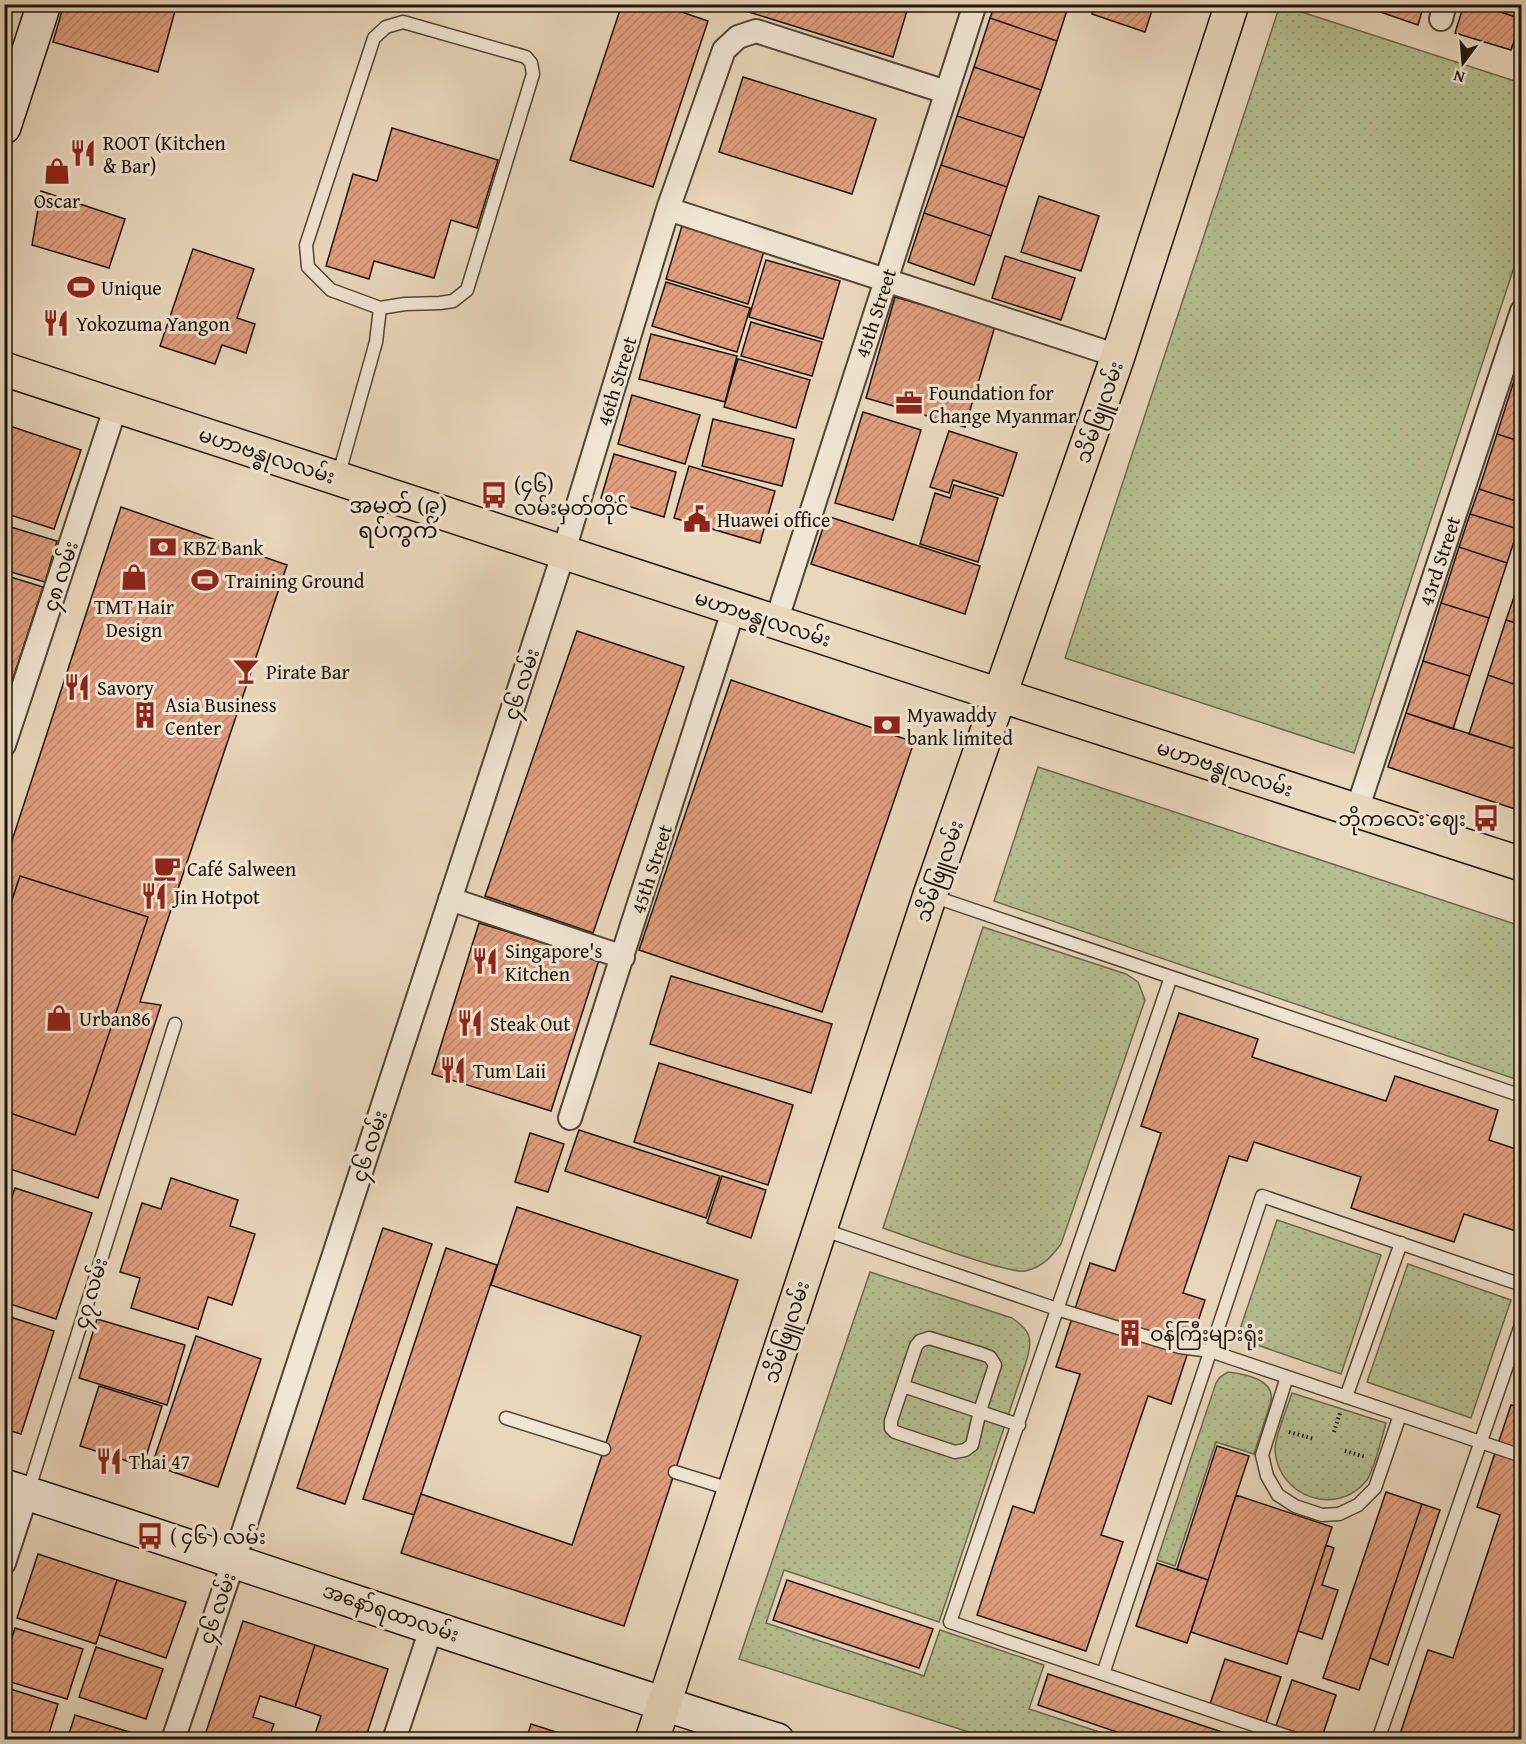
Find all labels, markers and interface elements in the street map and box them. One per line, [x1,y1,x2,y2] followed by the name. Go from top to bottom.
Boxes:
[1433,33,1493,93] north arrow
[1450,64,1467,90] text: N
[103,128,226,180] place label: ROOT (Kitchen & Bar)
[68,138,98,168] restaurant icon: ROOT (Kitchen & Bar)
[42,156,72,186] shop icon: Oscar
[34,186,80,215] place label: Oscar
[847,265,903,361] street label: 45th Street
[66,272,96,302] sports icon: Unique
[101,273,162,302] place label: Unique
[41,308,71,338] restaurant icon: Yokozuma Yangon
[76,309,230,338] place label: Yokozuma Yangon
[589,333,643,429] street label: 46th Street
[1068,357,1132,468] street label: သိမ်ဖြူလမ်း
[929,378,1076,430] place label: Foundation for Change Myanmar
[894,388,924,418] office icon: Foundation for Change Myanmar
[194,419,339,493] street label: မဟာဗန္ဓုလလမ်း
[514,470,628,525] place label: (၄၆) လမ်းမှတ်တိုင်
[479,480,509,510] bus stop icon: (၄၆) လမ်းမှတ်တိုင်
[349,489,447,548] district label: အမှတ် (၉) ရပ်ကွက်
[682,504,712,534] public building icon: Huawei office
[717,505,830,534] place label: Huawei office
[1411,512,1467,610] street label: 43rd Street
[148,532,178,562] bank icon: KBZ Bank
[183,533,264,562] place label: KBZ Bank
[35,537,87,616] street label: ၄၈ လမ်း
[119,562,149,592] shop icon: TMT Hair Design
[190,565,220,595] sports icon: Training Ground
[225,566,365,595] place label: Training Ground
[690,582,835,656] street label: မဟာဗန္ဓုလလမ်း
[94,592,174,644] place label: TMT Hair Design
[496,644,548,724] street label: ၄၆ လမ်း
[231,656,261,686] bar icon: Pirate Bar
[266,657,350,686] place label: Pirate Bar
[62,672,92,702] restaurant icon: Savory
[97,673,154,702] place label: Savory
[165,690,277,742] place label: Asia Business Center
[130,700,160,730] building icon: Asia Business Center
[907,700,1013,752] place label: Myawaddy bank limited
[872,710,902,740] bank icon: Myawaddy bank limited
[1152,732,1297,806] street label: မဟာဗန္ဓုလလမ်း
[1471,803,1501,833] bus stop icon: ဘိုကလေး ဈေး
[1338,804,1466,836] place label: ဘိုကလေး ဈေး
[908,816,972,927] street label: သိမ်ဖြူလမ်း
[623,821,679,917] street label: 45th Street
[152,853,182,883] cafe icon: Café Salween
[187,854,296,883] place label: Café Salween
[139,881,169,911] restaurant icon: Jin Hotpot
[171,882,260,911] place label: Jin Hotpot
[505,936,602,988] place label: Singapore's Kitchen
[470,946,500,976] restaurant icon: Singapore's Kitchen
[44,1003,74,1033] shop icon: Urban86
[79,1004,151,1033] place label: Urban86
[455,1008,485,1038] restaurant icon: Steak Out
[490,1009,570,1038] place label: Steak Out
[438,1055,468,1085] restaurant icon: Tum Laii
[473,1056,547,1085] place label: Tum Laii
[344,1106,396,1186] street label: ၄၆ လမ်း
[66,1254,116,1333] street label: ၄၇ လမ်း
[756,1277,818,1388] street label: သိမ်ဖြူလမ်း
[1115,1318,1145,1348] building icon: ဝန်ကြီးများရုံး
[1150,1319,1264,1351] place label: ဝန်ကြီးများရုံး
[94,1446,124,1476] restaurant icon: Thai 47
[129,1447,190,1476] place label: Thai 47
[135,1521,165,1551] bus stop icon: ( ၄၆ ) လမ်း
[170,1522,266,1553] place label: ( ၄၆ ) လမ်း
[191,1568,245,1648] street label: ၄၆ လမ်း
[318,1575,463,1651] street label: အနော်ရထာလမ်း

